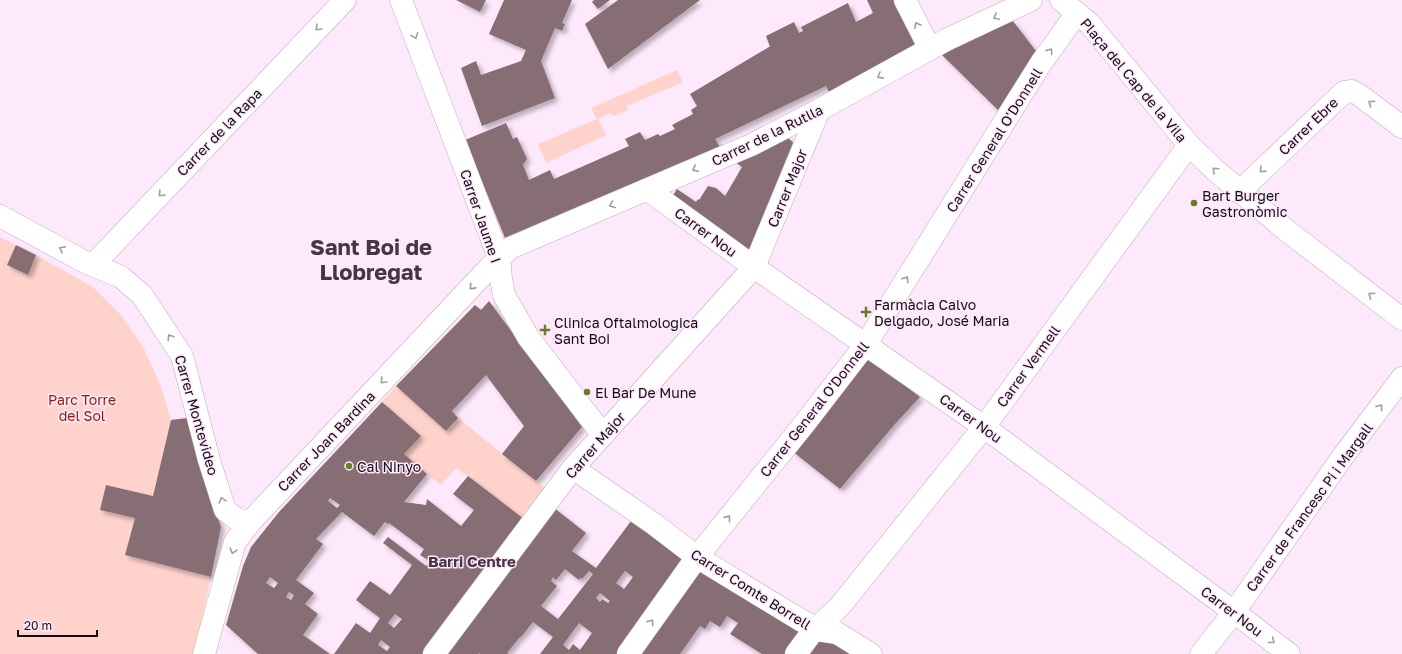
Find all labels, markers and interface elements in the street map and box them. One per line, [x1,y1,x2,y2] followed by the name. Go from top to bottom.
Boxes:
[992,12,1000,20] one-way arrow
[1077,15,1191,145] street label: Plaça del Cap de la Vila
[914,21,922,29] one-way arrow
[315,23,323,31] one-way arrow
[410,33,418,40] one-way arrow
[1045,48,1053,55] one-way arrow
[942,65,1046,215] street label: Carrer General O'Donnell
[877,71,884,78] one-way arrow
[173,85,265,179] street label: Carrer de la Rapa
[1275,94,1341,158] street label: Carrer Ebre
[709,101,825,169] street label: Carrer de la Rutlla
[1368,101,1375,108] one-way arrow
[764,146,811,230] street label: Carrer Major
[692,164,700,172] one-way arrow
[1259,165,1267,173] one-way arrow
[457,167,505,265] street label: Carrer Jaume I
[1212,168,1220,175] one-way arrow
[1202,187,1288,220] place label: Bart Burger Gastronòmic
[159,189,166,196] one-way arrow
[1189,198,1199,208] marker: Bart Burger Gastronòmic
[608,201,615,209] one-way arrow
[672,204,740,260] street label: Carrer Nou
[310,233,432,285] district label: Sant Boi de Llobregat
[59,247,66,254] one-way arrow
[902,277,909,284] one-way arrow
[469,282,477,290] one-way arrow
[1368,293,1375,300] one-way arrow
[874,296,1010,329] place label: Farmàcia Calvo Delgado, José Maria
[861,307,871,317] marker: Farmàcia Calvo Delgado, José Maria
[554,314,698,347] place label: Clinica Oftalmologica Sant Boi
[993,322,1063,410] street label: Carrer Vermell
[539,324,551,336] marker: Clinica Oftalmologica Sant Boi
[168,334,175,341] one-way arrow
[756,338,872,480] street label: Carrer General O'Donnell
[172,353,222,477] street label: Carrer Montevideo
[380,376,387,384] one-way arrow
[595,384,696,401] place label: El Bar De Mune
[274,387,378,495] street label: Carrer Joan Bardina
[582,387,592,397] marker: El Bar De Mune
[937,390,1005,446] street label: Carrer Nou
[48,391,116,424] park label: Parc Torre del Sol
[1375,405,1382,412] one-way arrow
[561,408,629,482] street label: Carrer Major
[1242,419,1376,595] street label: Carrer de Francesc Pi i Margall
[357,458,421,475] place label: Cal Ninyo
[344,461,354,471] marker: Cal Ninyo
[218,497,227,504] one-way arrow
[724,515,731,523] one-way arrow
[688,545,814,633] street label: Carrer Comte Borrell
[229,548,238,555] one-way arrow
[428,552,516,570] district label: Barri Centre
[1198,582,1266,640] street label: Carrer Nou
[18,612,97,638] scale bar
[24,618,52,633] text: 20 m
[646,619,654,626] one-way arrow
[1268,637,1275,644] one-way arrow

